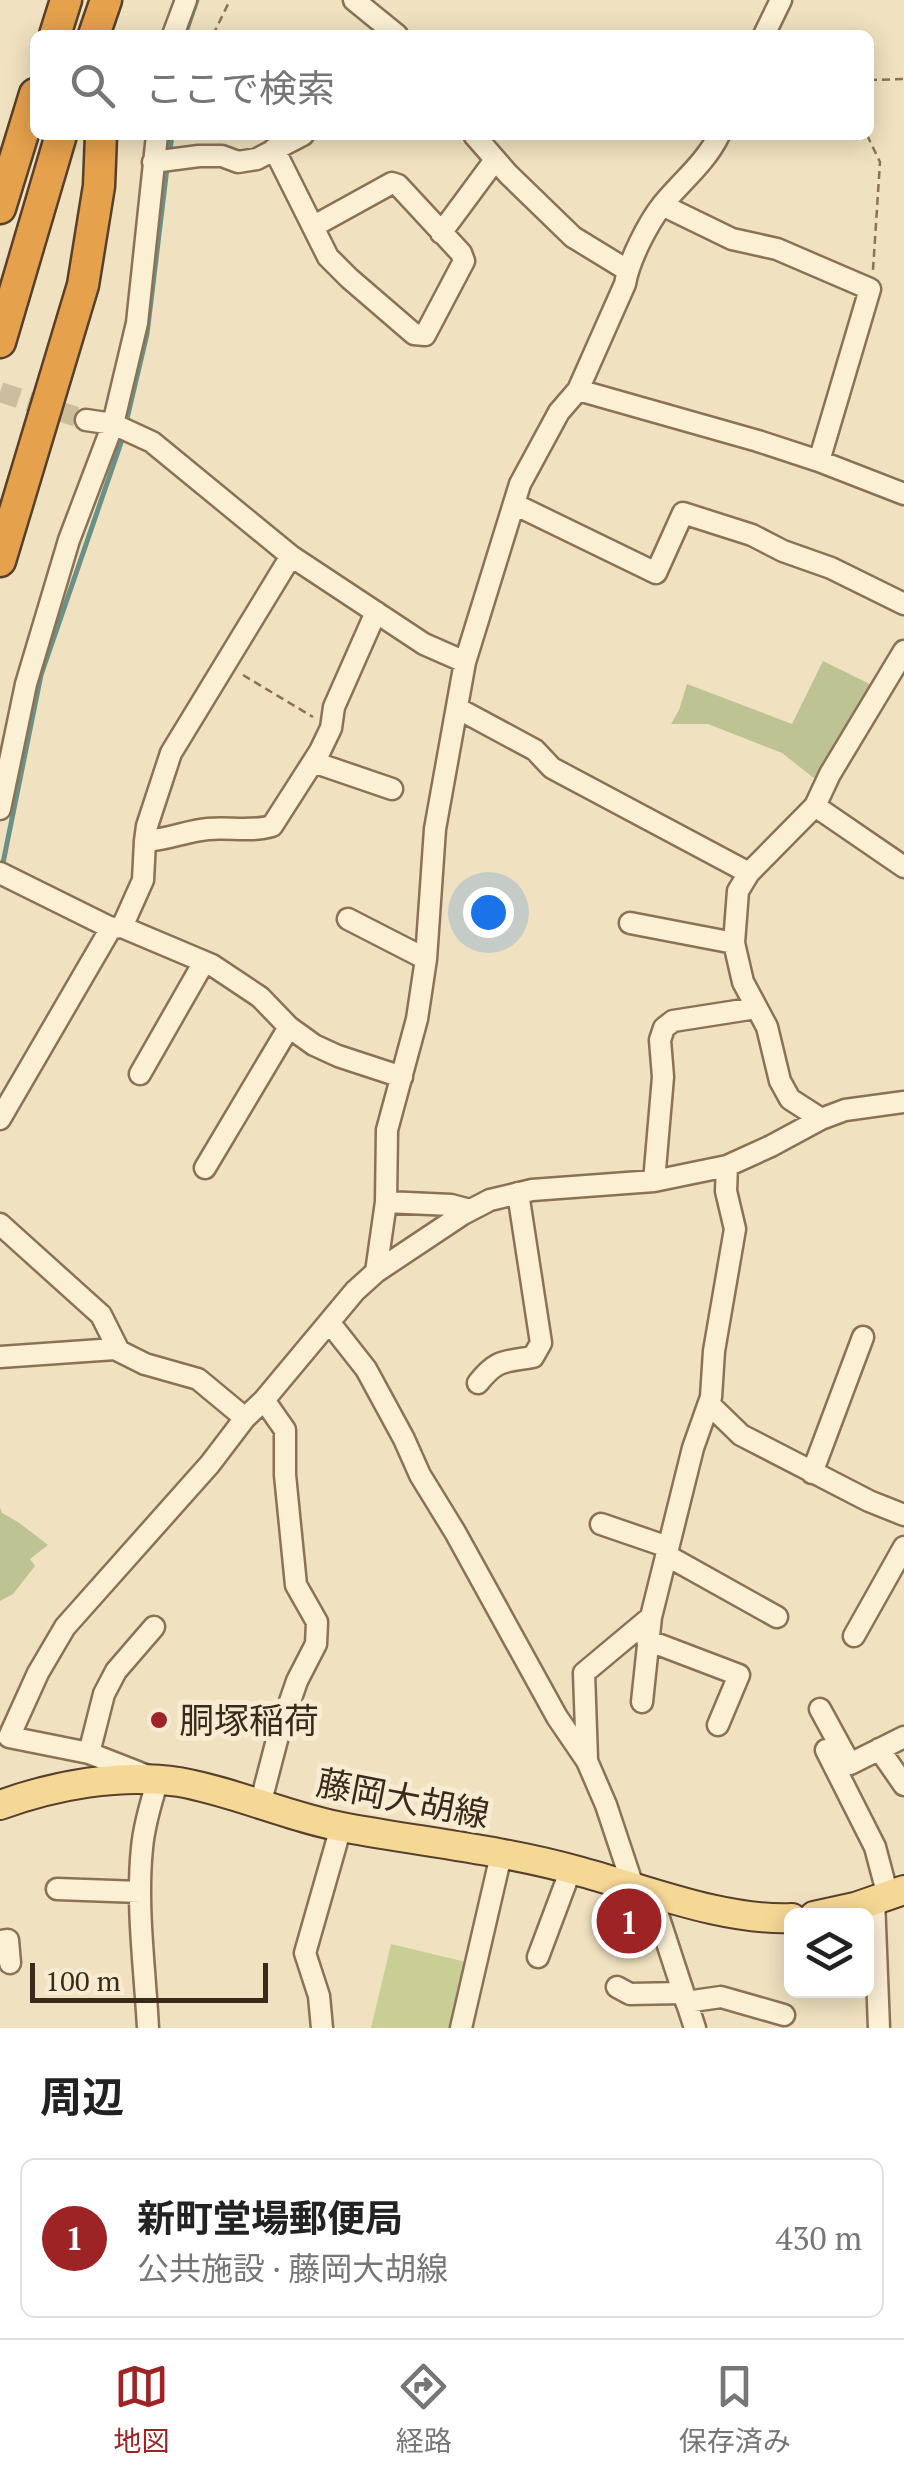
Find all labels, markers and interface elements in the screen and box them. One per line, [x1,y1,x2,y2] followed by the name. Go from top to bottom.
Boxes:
[30,30,874,140] search box
[65,58,120,113] icon: search
[145,63,335,113] text: ここで検索
[463,887,514,938] your location
[179,1697,319,1743] place label: 胴塚稲荷
[148,1709,170,1731] marker: 胴塚稲荷
[313,1759,493,1837] street label: 藤岡大胡線
[596,1884,662,1958] pin: 1
[784,1908,874,1998] map controls
[784,1908,874,1998] button: layers
[30,1958,268,2002] scale bar
[45,1962,121,1999] text: 100 m
[40,2068,124,2124] text: 周辺
[137,2193,403,2243] text: 新町堂場郵便局
[65,2217,84,2259] text: 1
[775,2217,862,2259] text: 430 m
[137,2247,448,2289] text: 公共施設 · 藤岡大胡線
[113,2359,169,2459] tab: 地図
[396,2359,452,2459] tab: 経路
[679,2359,791,2459] tab: 保存済み

